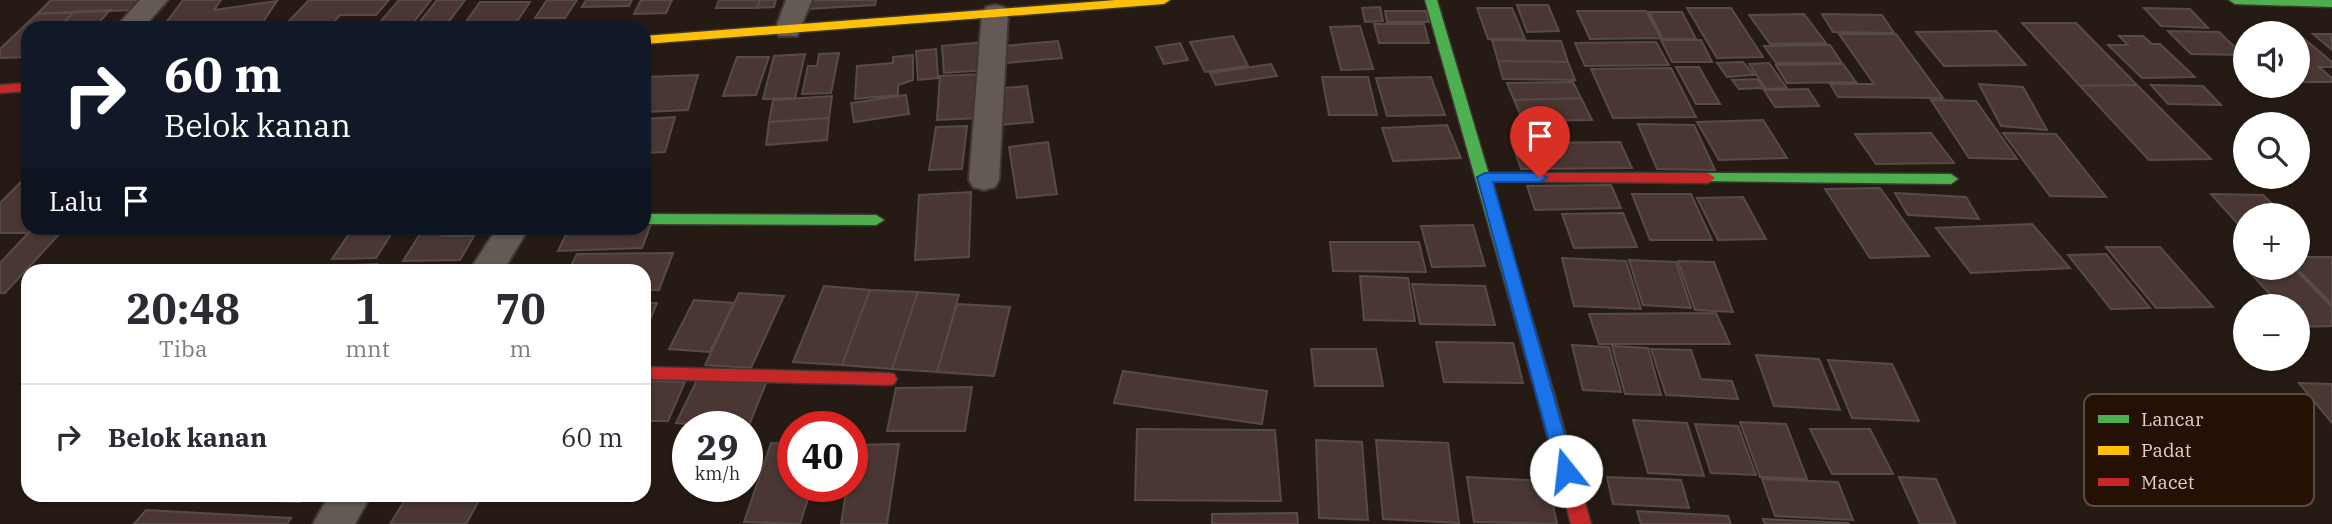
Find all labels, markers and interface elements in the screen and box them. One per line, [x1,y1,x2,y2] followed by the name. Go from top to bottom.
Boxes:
[2233,21,2310,371] map controls
[2233,21,2310,98] button: sound
[164,42,282,105] text: 60 m
[49,49,140,140] icon: right
[164,104,351,146] text: Belok kanan
[1510,106,1570,178] pin
[2233,112,2310,189] button: search
[1521,117,1559,155] icon: arrive
[117,182,155,220] icon: arrive
[49,184,103,218] text: Lalu
[2233,203,2310,280] button: +
[126,281,240,336] text: 20:48
[355,281,380,336] text: 1
[495,281,546,336] text: 70
[2233,294,2310,371] button: −
[159,333,207,363] text: Tiba
[345,333,390,363] text: mnt
[510,333,531,363] text: m
[2084,394,2314,506] legend
[2141,407,2204,431] text: Lancar
[777,411,868,502] speed limit sign: 40
[49,418,87,456] icon: right
[108,420,267,454] text: Belok kanan
[561,420,623,454] text: 60 m
[696,424,739,470] text: 29
[1529,434,1603,508] position arrow
[2141,438,2192,462] text: Padat
[695,462,740,485] text: km/h
[2141,470,2195,494] text: Macet

